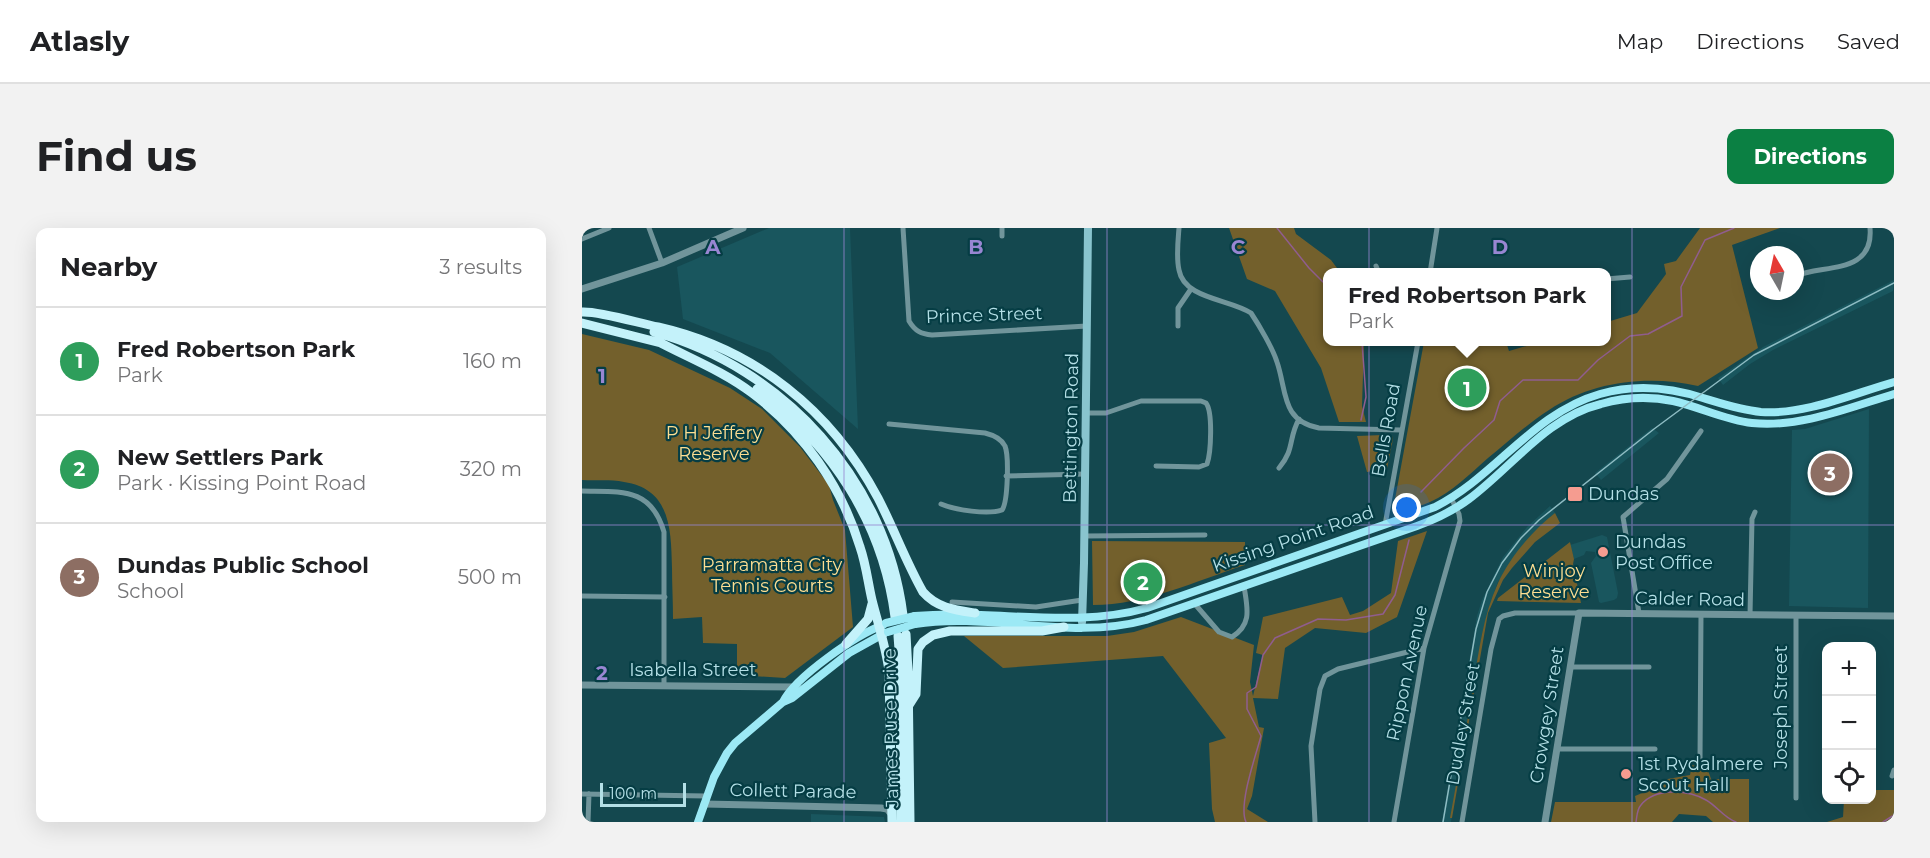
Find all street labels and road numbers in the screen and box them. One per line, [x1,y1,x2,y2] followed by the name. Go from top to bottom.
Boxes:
[925,302,1043,328] street label: Prince Street
[1059,353,1083,503] street label: Bettington Road
[1367,381,1405,479] street label: Bells Road
[1209,501,1377,577] street label: Kissing Point Road
[1635,587,1745,611] street label: Calder Road
[1382,603,1432,743] street label: Rippon Avenue
[1525,645,1569,785] street label: Crowgey Street
[1770,645,1792,770] street label: Joseph Street
[879,648,903,809] street label: James Ruse Drive
[629,659,757,681] street label: Isabella Street
[1441,661,1485,787] street label: Dudley Street
[729,779,857,803] street label: Collett Parade

